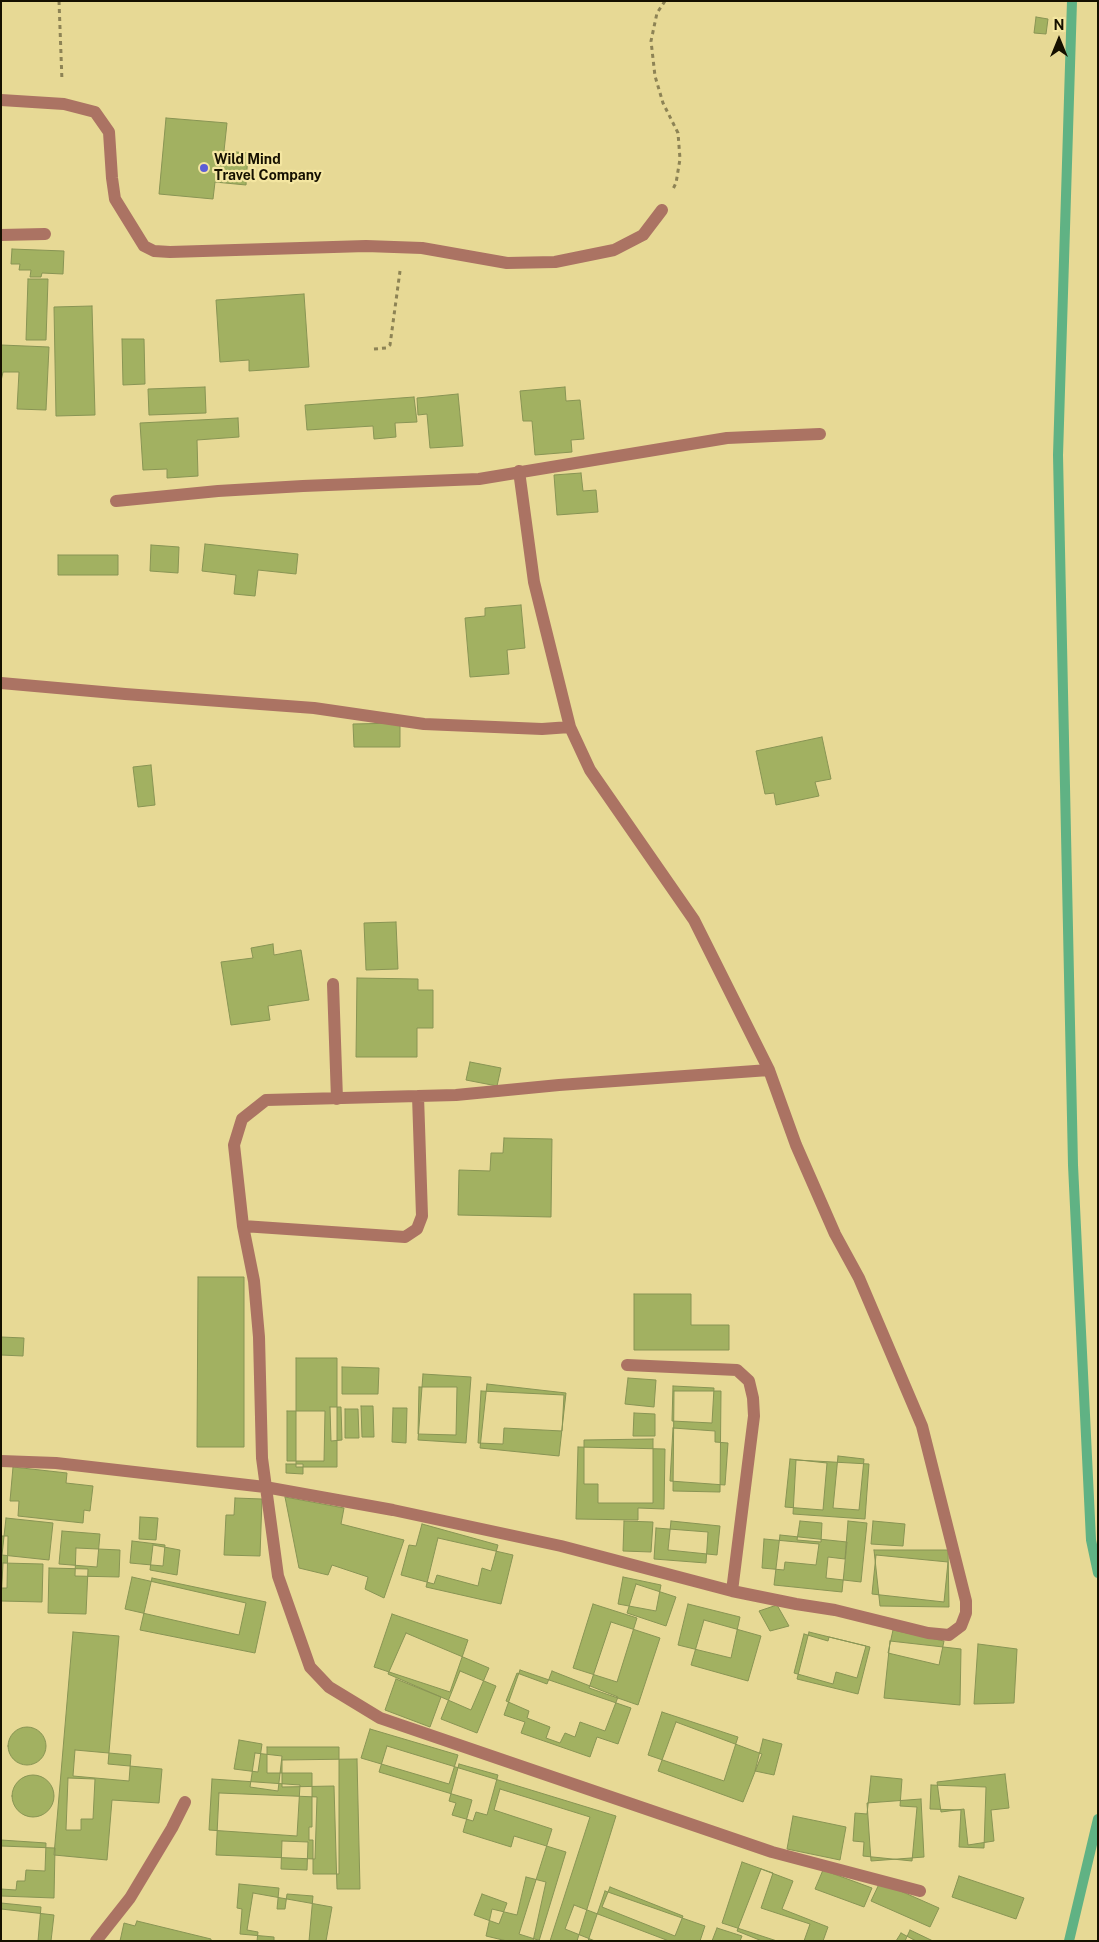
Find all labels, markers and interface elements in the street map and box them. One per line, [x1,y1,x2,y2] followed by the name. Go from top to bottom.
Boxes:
[1034,15,1084,65] north arrow
[1054,17,1064,33] text: N
[214,152,322,184] place label: Wild Mind Travel Company
[198,162,210,174] marker: Wild Mind Travel Company

